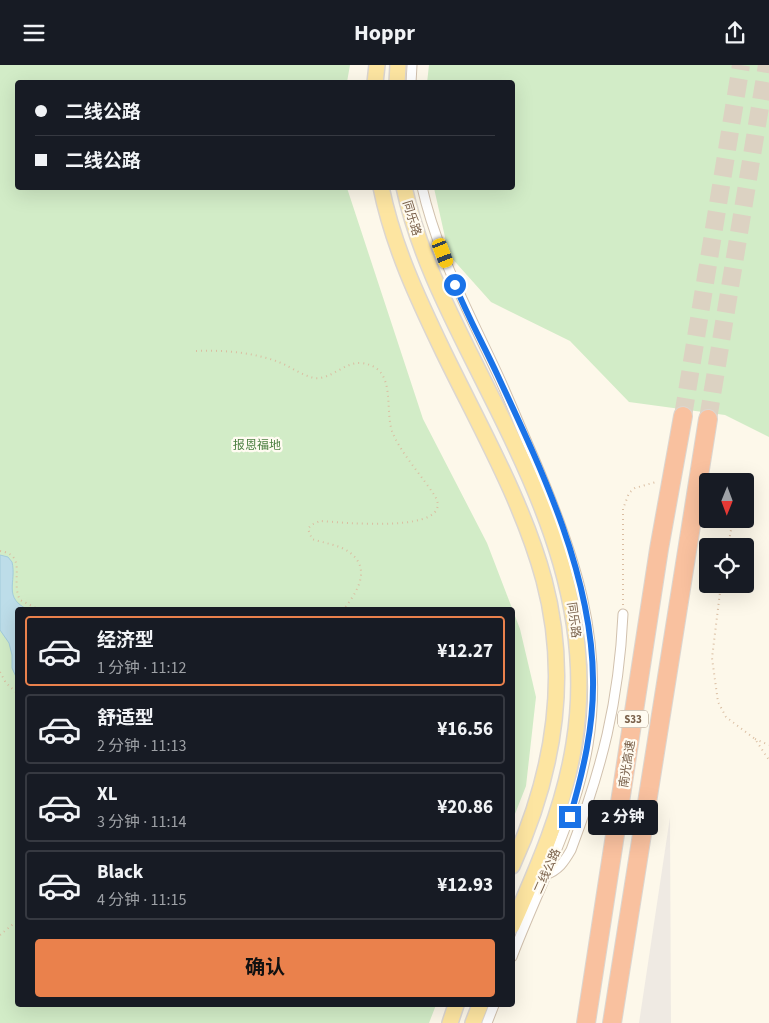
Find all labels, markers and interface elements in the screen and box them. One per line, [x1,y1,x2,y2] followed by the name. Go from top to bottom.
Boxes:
[354,17,415,49] text: Hoppr
[20,19,48,47] icon: menu
[721,19,749,47] icon: share
[65,99,141,126] text: 二线公路
[65,148,141,175] text: 二线公路
[398,198,425,238] street label: 同乐路
[430,236,455,270] car
[444,274,466,296] route start
[233,437,281,454] park label: 报恩福地
[699,473,754,527] north arrow
[699,473,754,593] map controls
[699,538,754,593] button: locate
[563,601,584,639] street label: 同乐路
[97,627,154,654] text: 经济型
[37,629,82,674] icon: car
[437,638,493,665] text: ¥12.27
[97,657,186,679] text: 1 分钟 · 11:12
[97,705,154,732] text: 舒适型
[37,707,82,752] icon: car
[618,711,648,727] road number: S33
[437,716,493,743] text: ¥16.56
[97,735,186,757] text: 2 分钟 · 11:13
[615,739,640,789] street label: 南光高速
[97,781,118,808] text: XL
[37,785,82,830] icon: car
[437,794,493,821] text: ¥20.86
[588,799,658,835] callout: 2 分钟
[559,806,581,828] route end
[601,806,645,828] text: 2 分钟
[97,811,186,833] text: 3 分钟 · 11:14
[530,846,565,897] street label: 二线公路
[97,859,143,886] text: Black
[37,863,82,908] icon: car
[437,872,493,899] text: ¥12.93
[97,889,186,911] text: 4 分钟 · 11:15
[35,939,495,997] button: 确认

